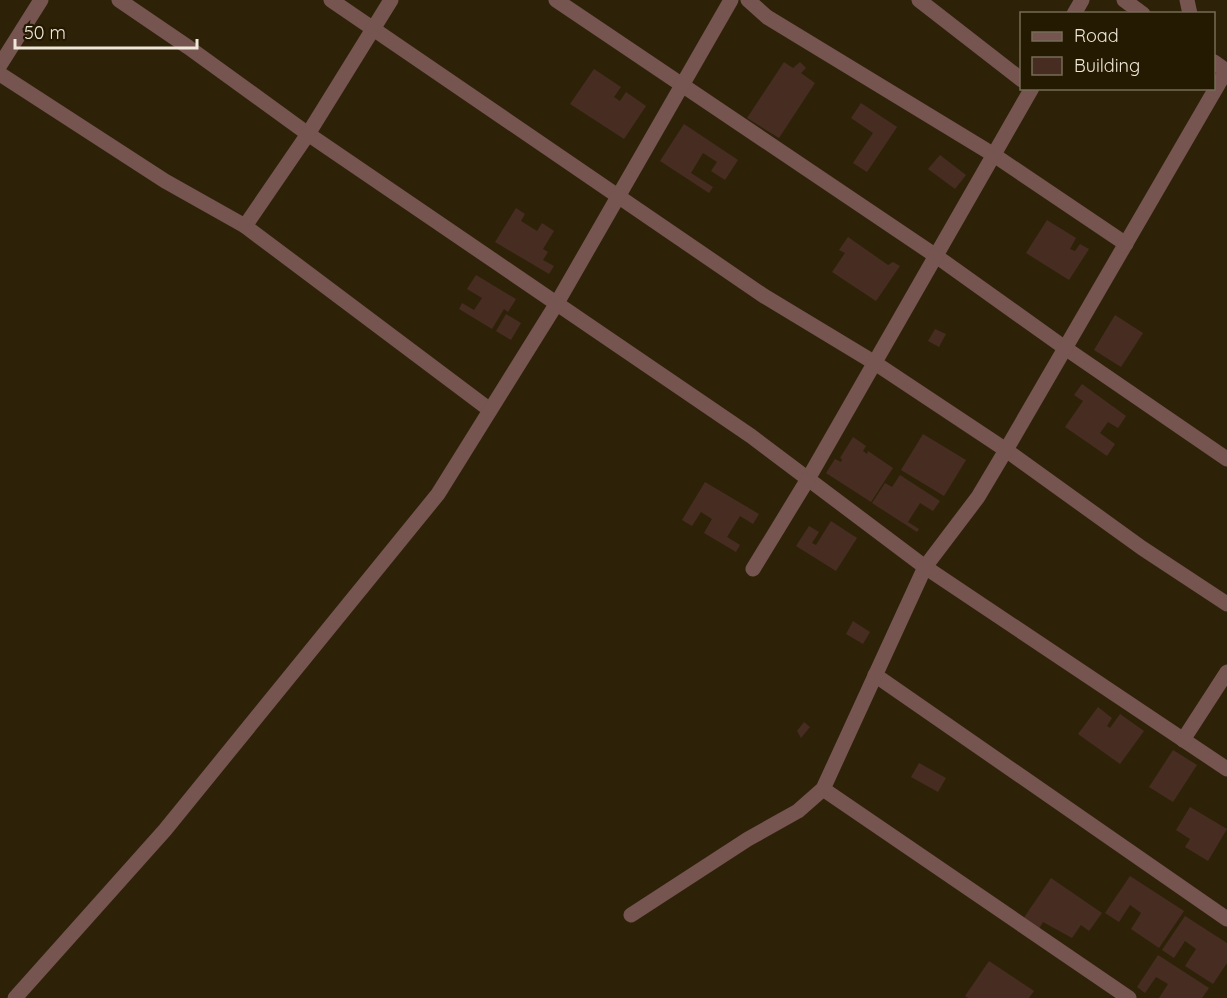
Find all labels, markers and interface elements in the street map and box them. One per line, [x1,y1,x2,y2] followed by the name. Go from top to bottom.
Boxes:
[15,12,196,50] scale bar
[1020,12,1215,90] legend
[24,21,66,44] text: 50 m
[1074,24,1119,47] text: Road
[1074,54,1140,77] text: Building

